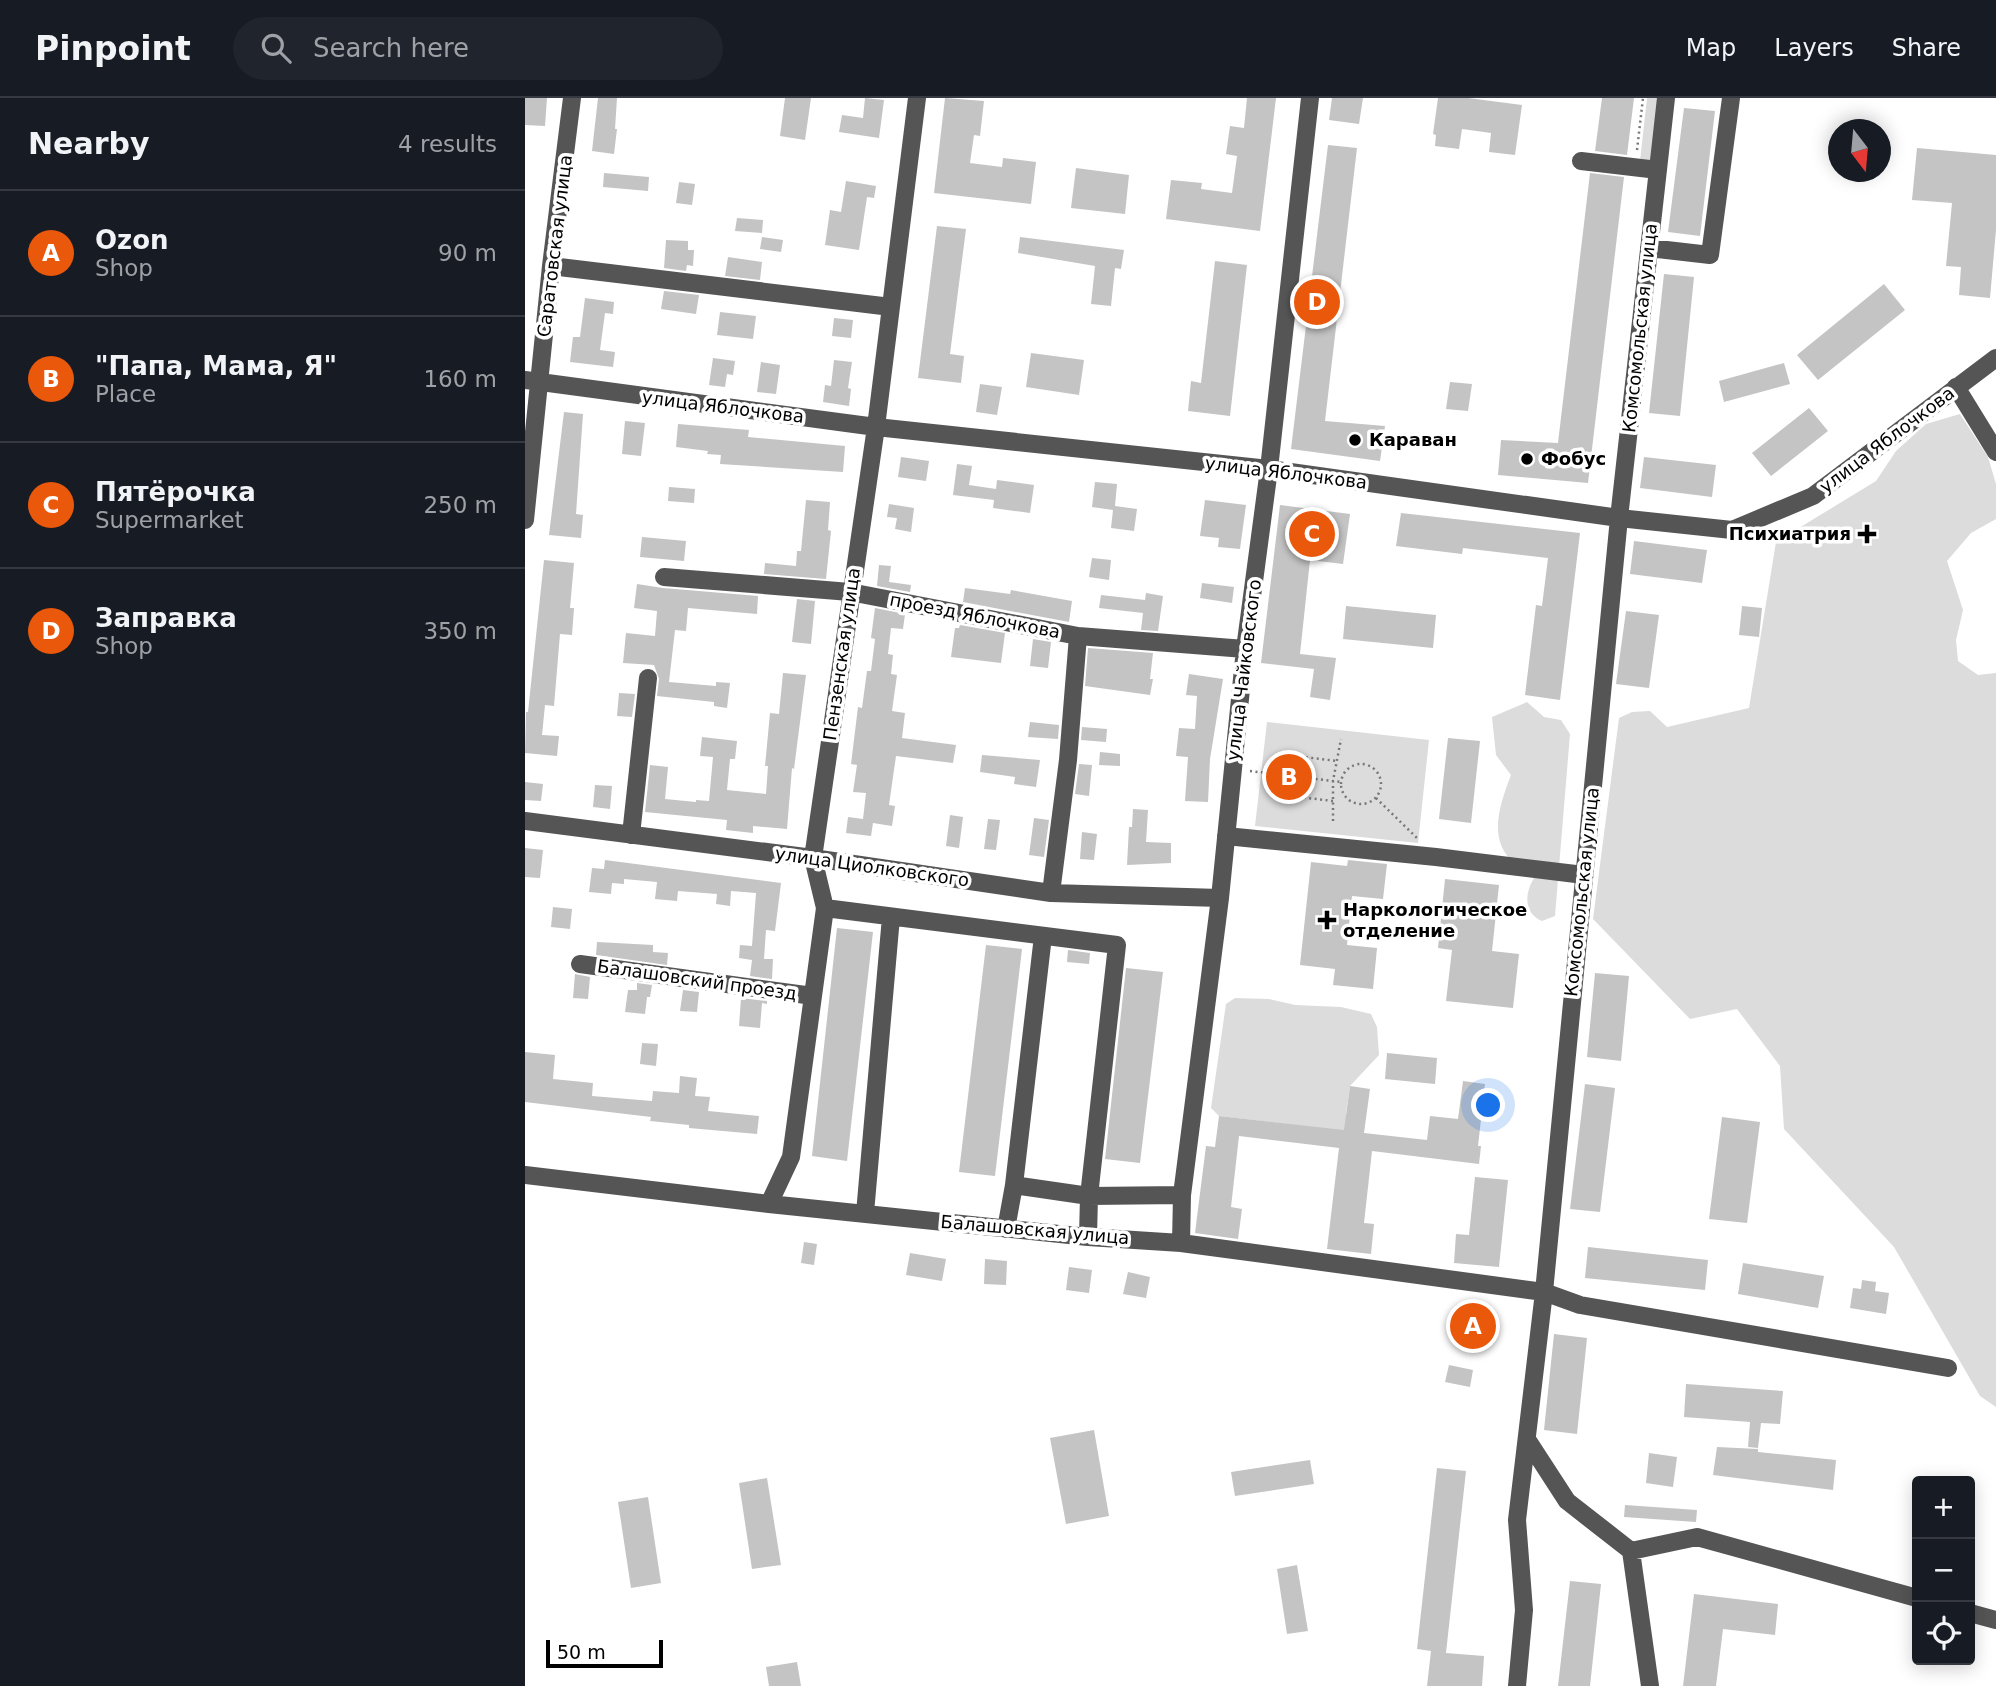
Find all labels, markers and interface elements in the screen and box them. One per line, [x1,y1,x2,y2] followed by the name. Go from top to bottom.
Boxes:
[233,17,723,80] search box
[35,29,191,68] text: Pinpoint
[257,29,295,67] icon: search
[313,33,469,63] text: Search here
[1686,34,1736,62] text: Map
[1774,34,1854,62] text: Layers
[1892,34,1961,62] text: Share
[1828,119,1891,182] north arrow
[28,126,150,161] text: Nearby
[398,131,497,157] text: 4 results
[533,154,576,338] street label: Саратовская улица
[1618,222,1661,434] street label: Комсомольская улица
[95,225,169,255] text: Ozon
[42,240,60,266] text: A
[438,240,497,266] text: 90 m
[95,255,153,281] text: Shop
[1294,276,1340,328] pin: D
[95,351,337,381] text: "Папа, Мама, Я"
[42,366,60,392] text: B
[423,366,497,392] text: 160 m
[95,381,156,407] text: Place
[1815,382,1958,497] street label: улица Яблочкова
[641,386,805,427] street label: улица Яблочкова
[1369,429,1457,450] place label: Караван
[1347,432,1363,448] marker: Караван
[1541,448,1606,469] place label: Фобус
[1519,451,1535,467] marker: Фобус
[1204,452,1368,493] street label: улица Яблочкова
[95,477,256,507] text: Пятёрочка
[43,492,59,518] text: C
[423,492,497,518] text: 250 m
[95,507,244,533] text: Supermarket
[1289,508,1335,560] pin: C
[1729,523,1851,544] place label: Психиатрия
[1857,524,1877,544] marker: Психиатрия
[819,566,864,742] street label: Пензенская улица
[1222,578,1265,762] street label: улица Чайковского
[888,589,1062,642] street label: проезд Яблочкова
[95,603,237,633] text: Заправка
[41,618,61,644] text: D
[423,618,497,644] text: 350 m
[95,633,153,659] text: Shop
[1266,751,1312,803] pin: B
[1560,786,1603,998] street label: Комсомольская улица
[774,842,970,891] street label: улица Циолковского
[1343,899,1527,941] place label: Наркологическое отделение
[1317,910,1337,930] marker: Наркологическое отделение
[596,955,798,1004] street label: Балашовский проезд
[1471,1088,1505,1122] your location
[940,1211,1130,1248] street label: Балашовская улица
[1450,1300,1496,1352] pin: A
[1912,1476,1975,1665] map controls
[1912,1476,1975,1539] button: +
[1912,1539,1975,1602] button: −
[1912,1602,1975,1665] button: locate
[546,1637,663,1669] scale bar
[557,1641,606,1663] text: 50 m

